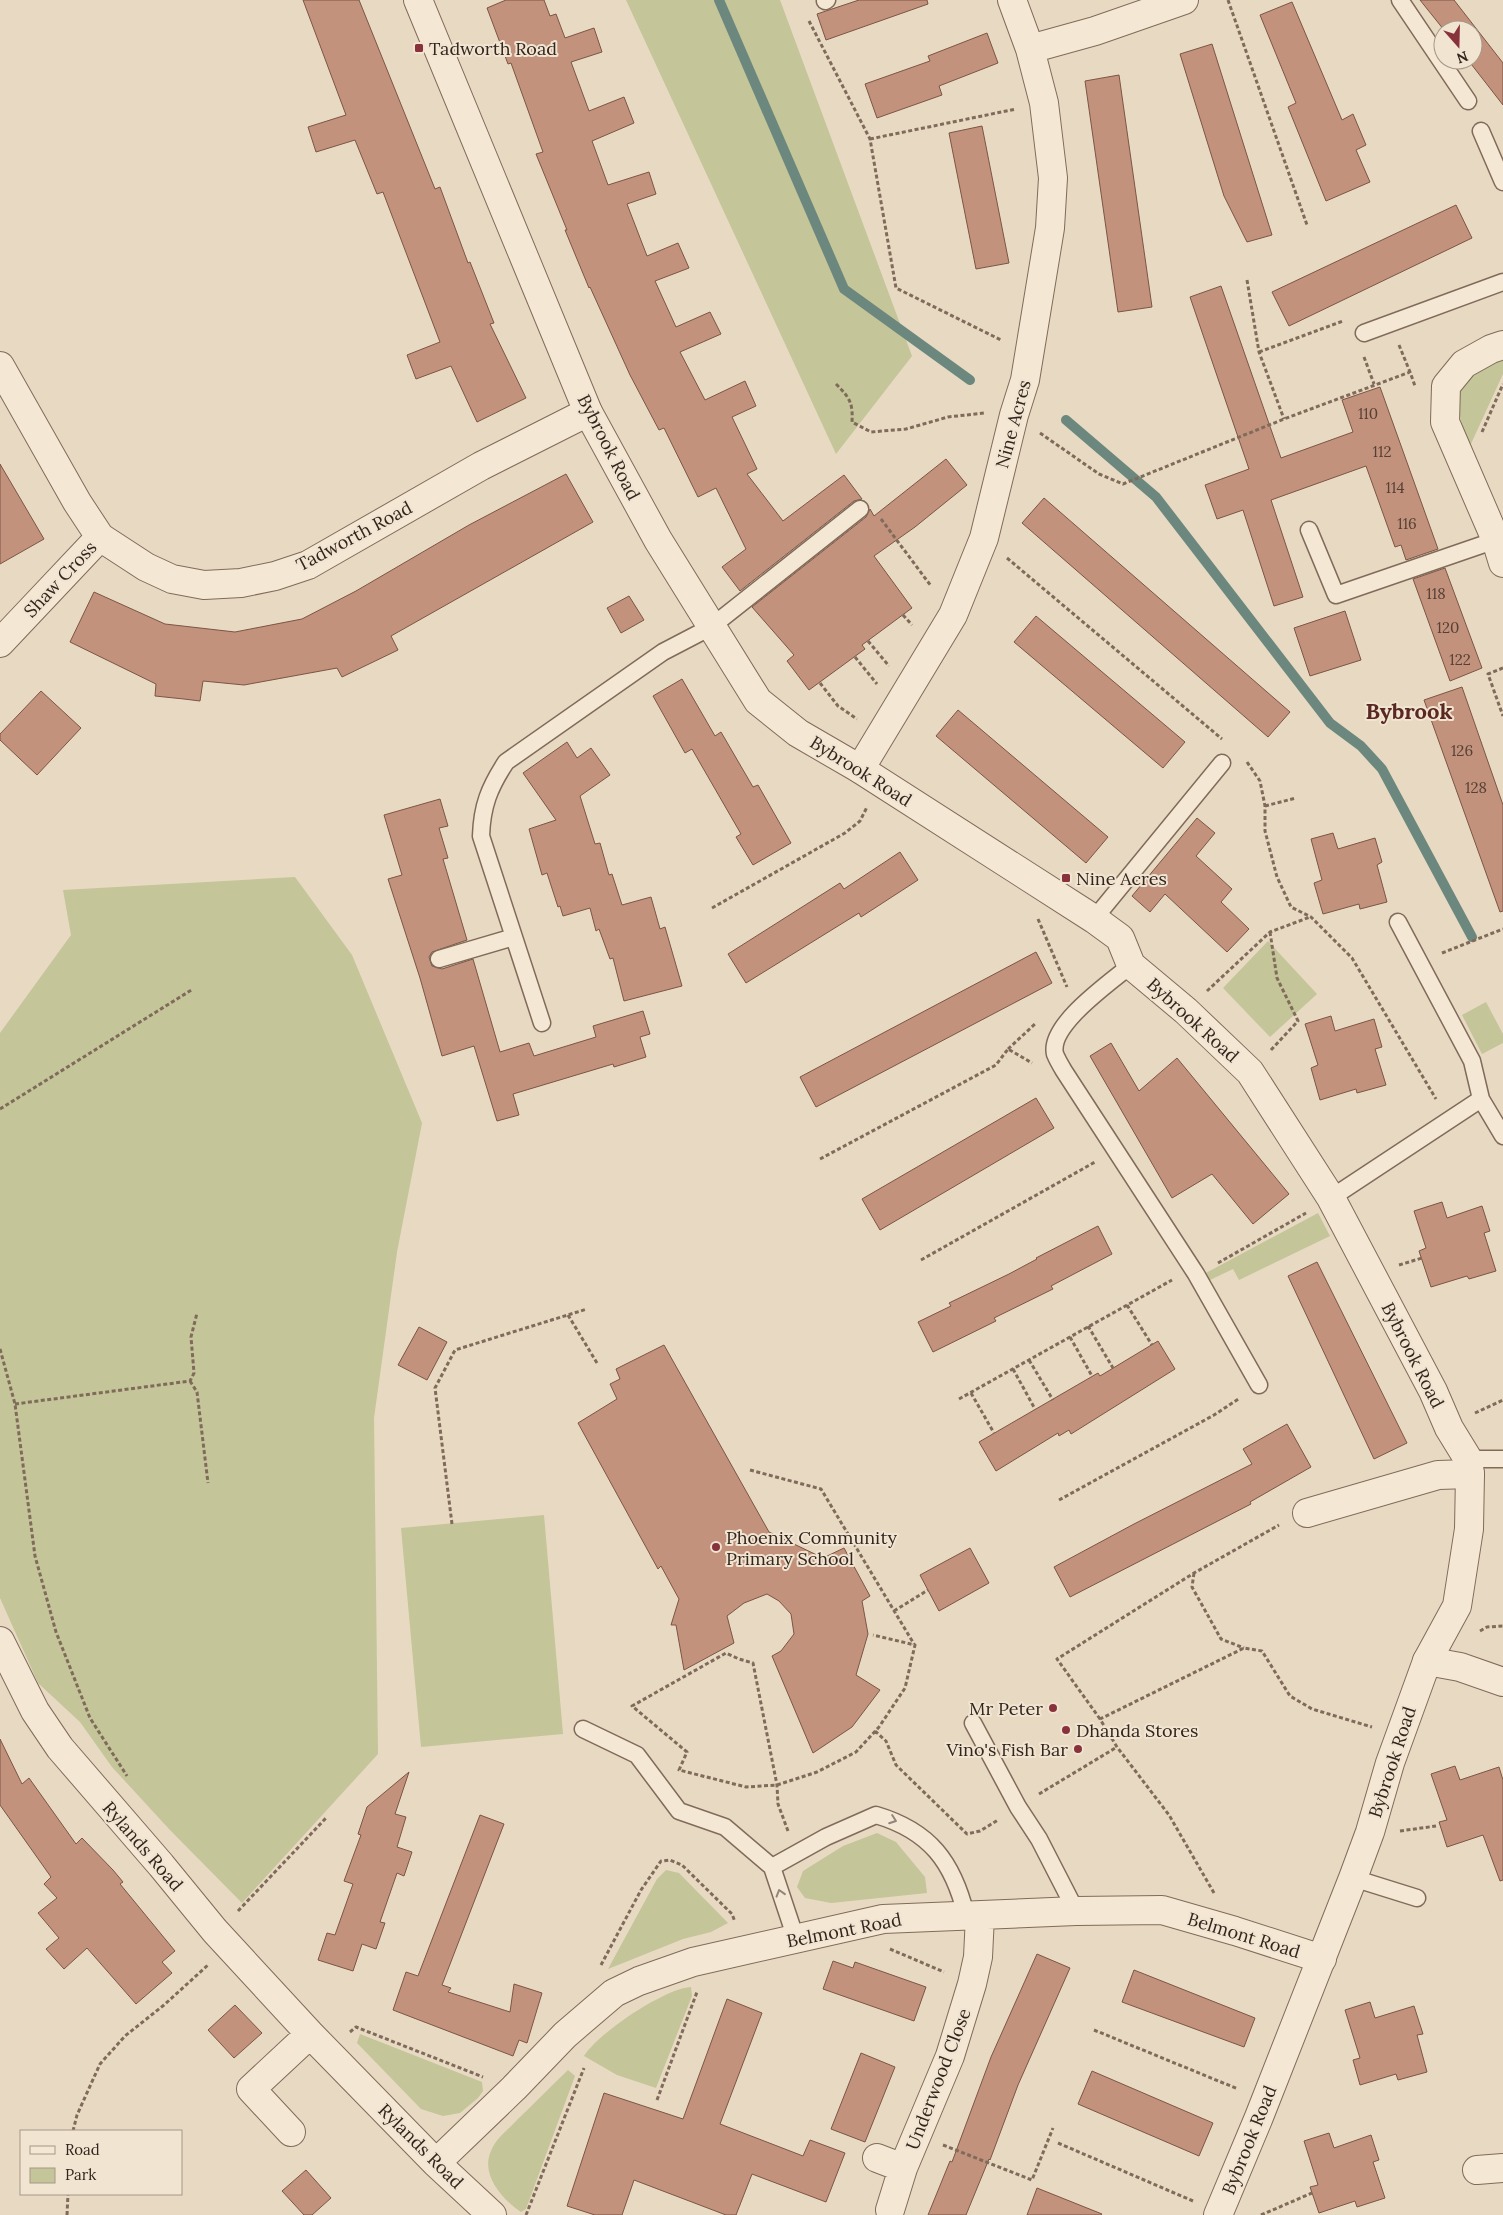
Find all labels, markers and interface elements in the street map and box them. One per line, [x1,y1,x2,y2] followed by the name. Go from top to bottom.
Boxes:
[1433,20,1483,70] north arrow
[429,37,557,60] place label: Tadworth Road
[413,42,425,54] marker: Tadworth Road
[1454,47,1471,68] text: N
[990,377,1036,471] street label: Nine Acres
[572,390,646,504] street label: Bybrook Road
[1358,404,1378,423] house number: 110
[1373,442,1391,461] house number: 112
[1385,478,1405,497] house number: 114
[292,496,416,576] street label: Tadworth Road
[1397,514,1417,533] house number: 116
[19,536,101,622] street label: Shaw Cross
[1426,584,1446,603] house number: 118
[1437,618,1459,637] house number: 120
[1449,650,1471,669] house number: 122
[1365,697,1453,725] district label: Bybrook
[806,731,916,812] street label: Bybrook Road
[1451,741,1473,760] house number: 126
[1465,778,1487,797] house number: 128
[1076,867,1167,890] place label: Nine Acres
[1060,872,1072,884] marker: Nine Acres
[1142,973,1244,1067] street label: Bybrook Road
[1376,1298,1450,1412] street label: Bybrook Road
[726,1526,897,1570] place label: Phoenix Community Primary School
[710,1541,722,1553] marker: Phoenix Community Primary School
[969,1697,1043,1720] place label: Mr Peter
[1047,1702,1059,1714] marker: Mr Peter
[1363,1703,1421,1821] street label: Bybrook Road
[1076,1719,1198,1742] place label: Dhanda Stores
[1060,1724,1072,1736] marker: Dhanda Stores
[945,1738,1068,1761] place label: Vino's Fish Bar
[1072,1743,1084,1755] marker: Vino's Fish Bar
[98,1796,188,1896] street label: Rylands Road
[889,1814,897,1824] one-way arrow
[776,1889,786,1898] one-way arrow
[1185,1907,1303,1963] street label: Belmont Road
[785,1908,904,1952] street label: Belmont Road
[900,2005,976,2153] street label: Underwood Close
[1217,2082,1281,2198] street label: Bybrook Road
[374,2099,469,2194] street label: Rylands Road
[20,2130,182,2195] legend
[65,2140,100,2159] text: Road
[65,2165,96,2184] text: Park

